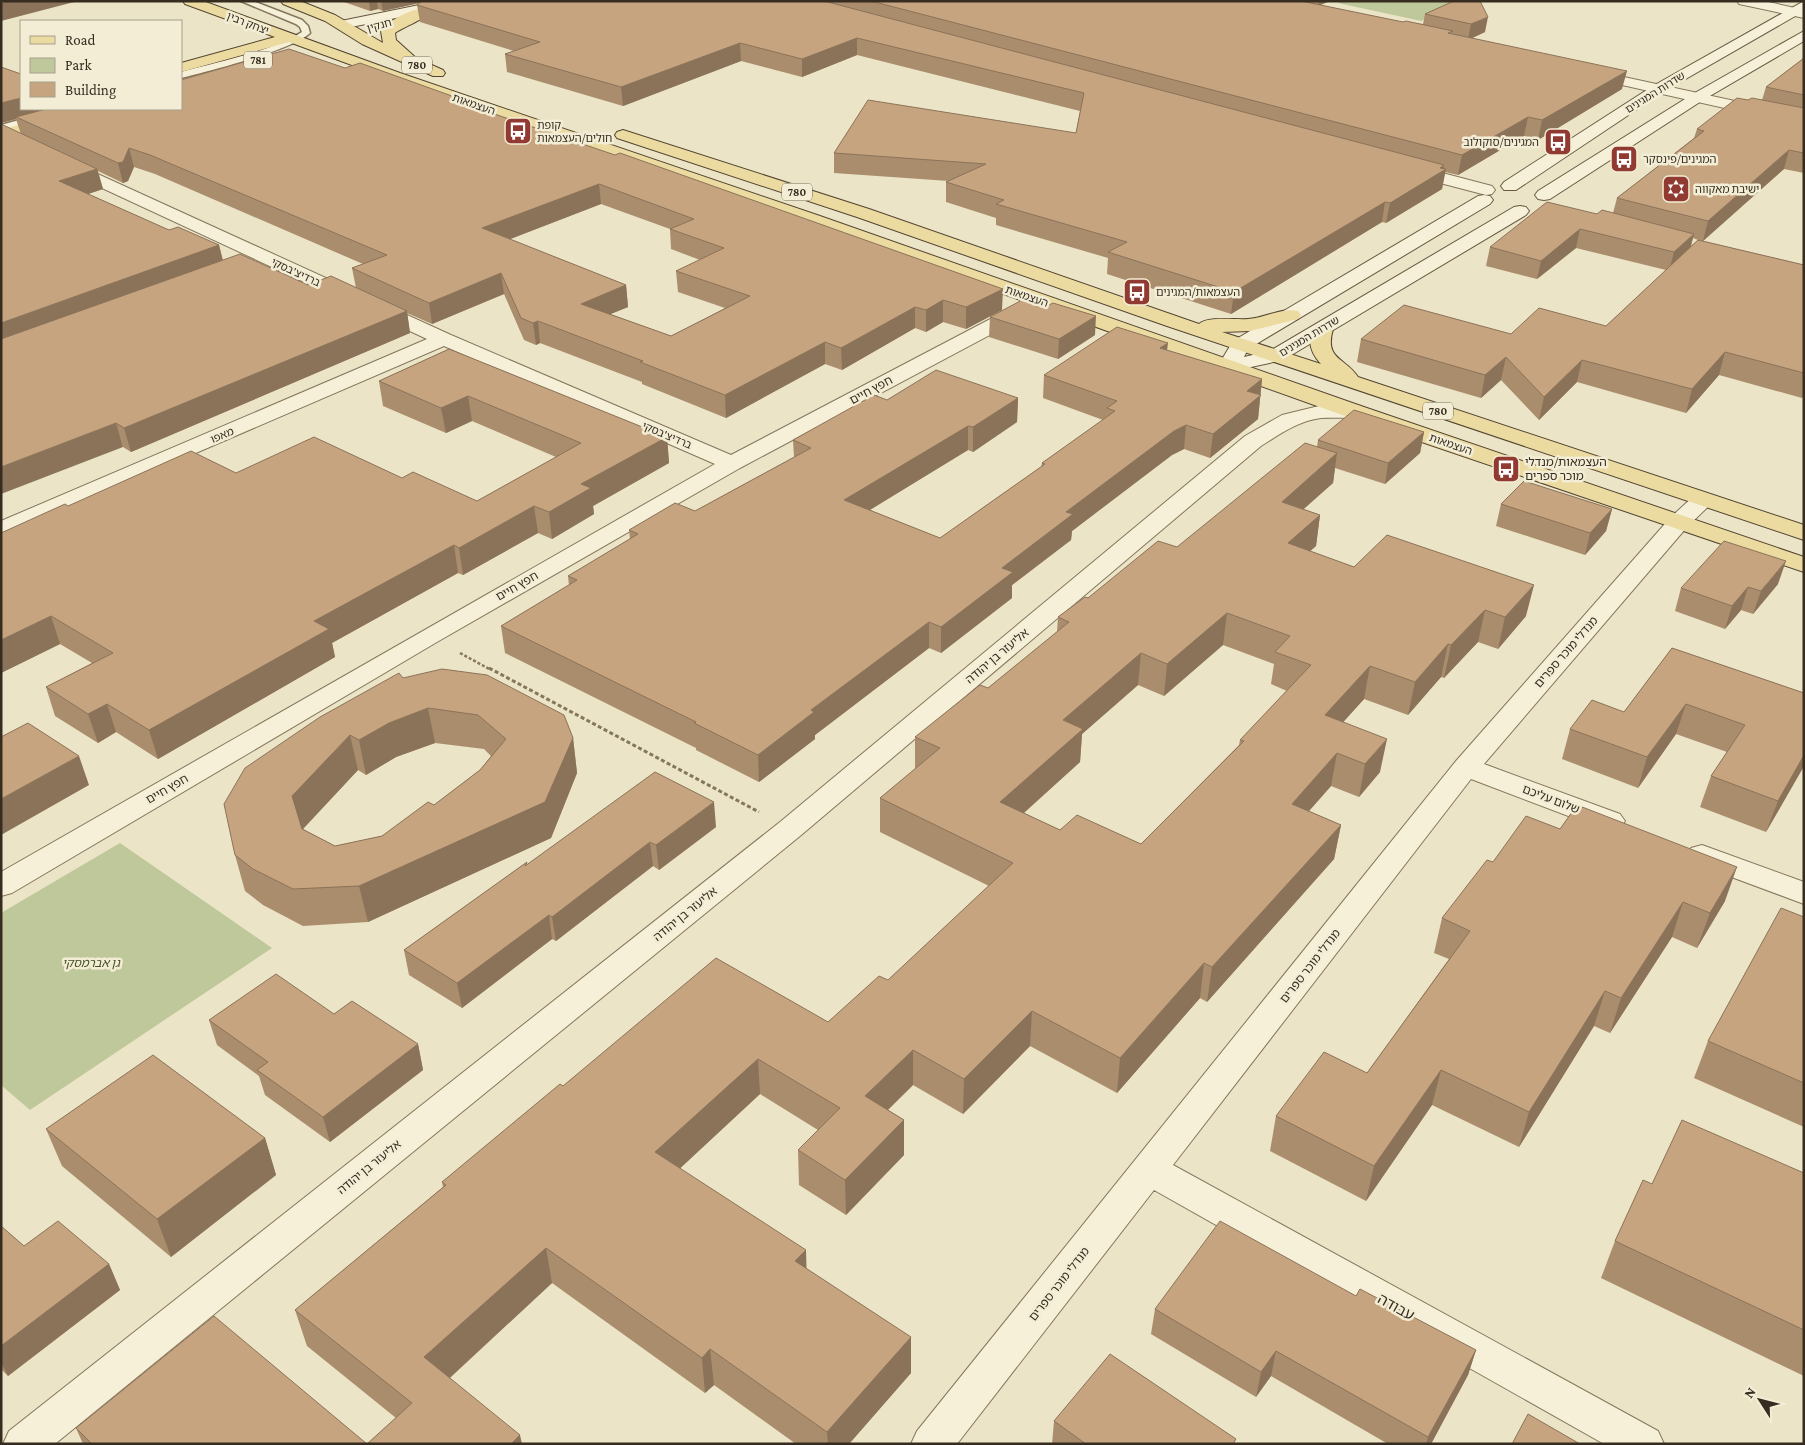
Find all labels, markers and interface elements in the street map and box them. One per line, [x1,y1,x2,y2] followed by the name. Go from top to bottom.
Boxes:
[225,10,271,36] street label: יצחק רבין
[365,16,393,34] street label: חנקין
[20,20,182,110] legend
[65,32,96,48] text: Road
[244,52,272,68] road number: 781
[402,56,432,74] road number: 780
[65,57,92,73] text: Park
[1623,69,1687,115] street label: שדרות המגינים
[65,82,116,99] text: Building
[451,91,497,117] street label: העצמאות
[503,116,533,146] bus stop icon: קופת חולים/העצמאות
[537,119,612,144] place label: קופת חולים/העצמאות
[1543,127,1573,157] bus stop icon: המגינים/סוקולוב
[1464,136,1539,148] place label: המגינים/סוקולוב
[1609,144,1639,174] bus stop icon: המגינים/פינסקר
[1643,153,1716,165] place label: המגינים/פינסקר
[1661,174,1691,204] synagogue icon: ישיבת מאקווה
[782,183,812,200] road number: 780
[1695,183,1759,195] place label: ישיבת מאקווה
[270,255,322,289] street label: ברדיצ'בסקי
[1122,277,1152,307] bus stop icon: העצמאות/המגינים
[1004,283,1050,309] street label: העצמאות
[1156,286,1240,298] place label: העצמאות/המגינים
[1277,313,1341,359] street label: שדרות המגינים
[847,373,895,407] street label: חפץ חיים
[1423,402,1453,420] road number: 780
[640,419,694,451] street label: ברדיצ'בסקי
[209,425,235,445] street label: מאפו
[1428,431,1474,457] street label: העצמאות
[1491,454,1521,484] bus stop icon: העצמאות/מנדלי מוכר ספרים
[1525,455,1607,483] place label: העצמאות/מנדלי מוכר ספרים
[493,568,541,604] street label: חפץ חיים
[1531,614,1601,690] street label: מנדלי מוכר ספרים
[963,625,1032,686] street label: אליעזר בן יהודה
[143,771,191,807] street label: חפץ חיים
[1520,782,1582,816] street label: שלום עליכם
[650,884,720,944] street label: אליעזר בן יהודה
[1277,926,1343,1006] street label: מנדלי מוכר ספרים
[62,956,121,970] park label: גן אברמסקי
[334,1137,404,1197] street label: אליעזר בן יהודה
[1026,1244,1092,1324] street label: מנדלי מוכר ספרים
[1375,1290,1417,1324] street label: עבודה
[1735,1375,1785,1425] north arrow
[1740,1383,1759,1401] text: N

